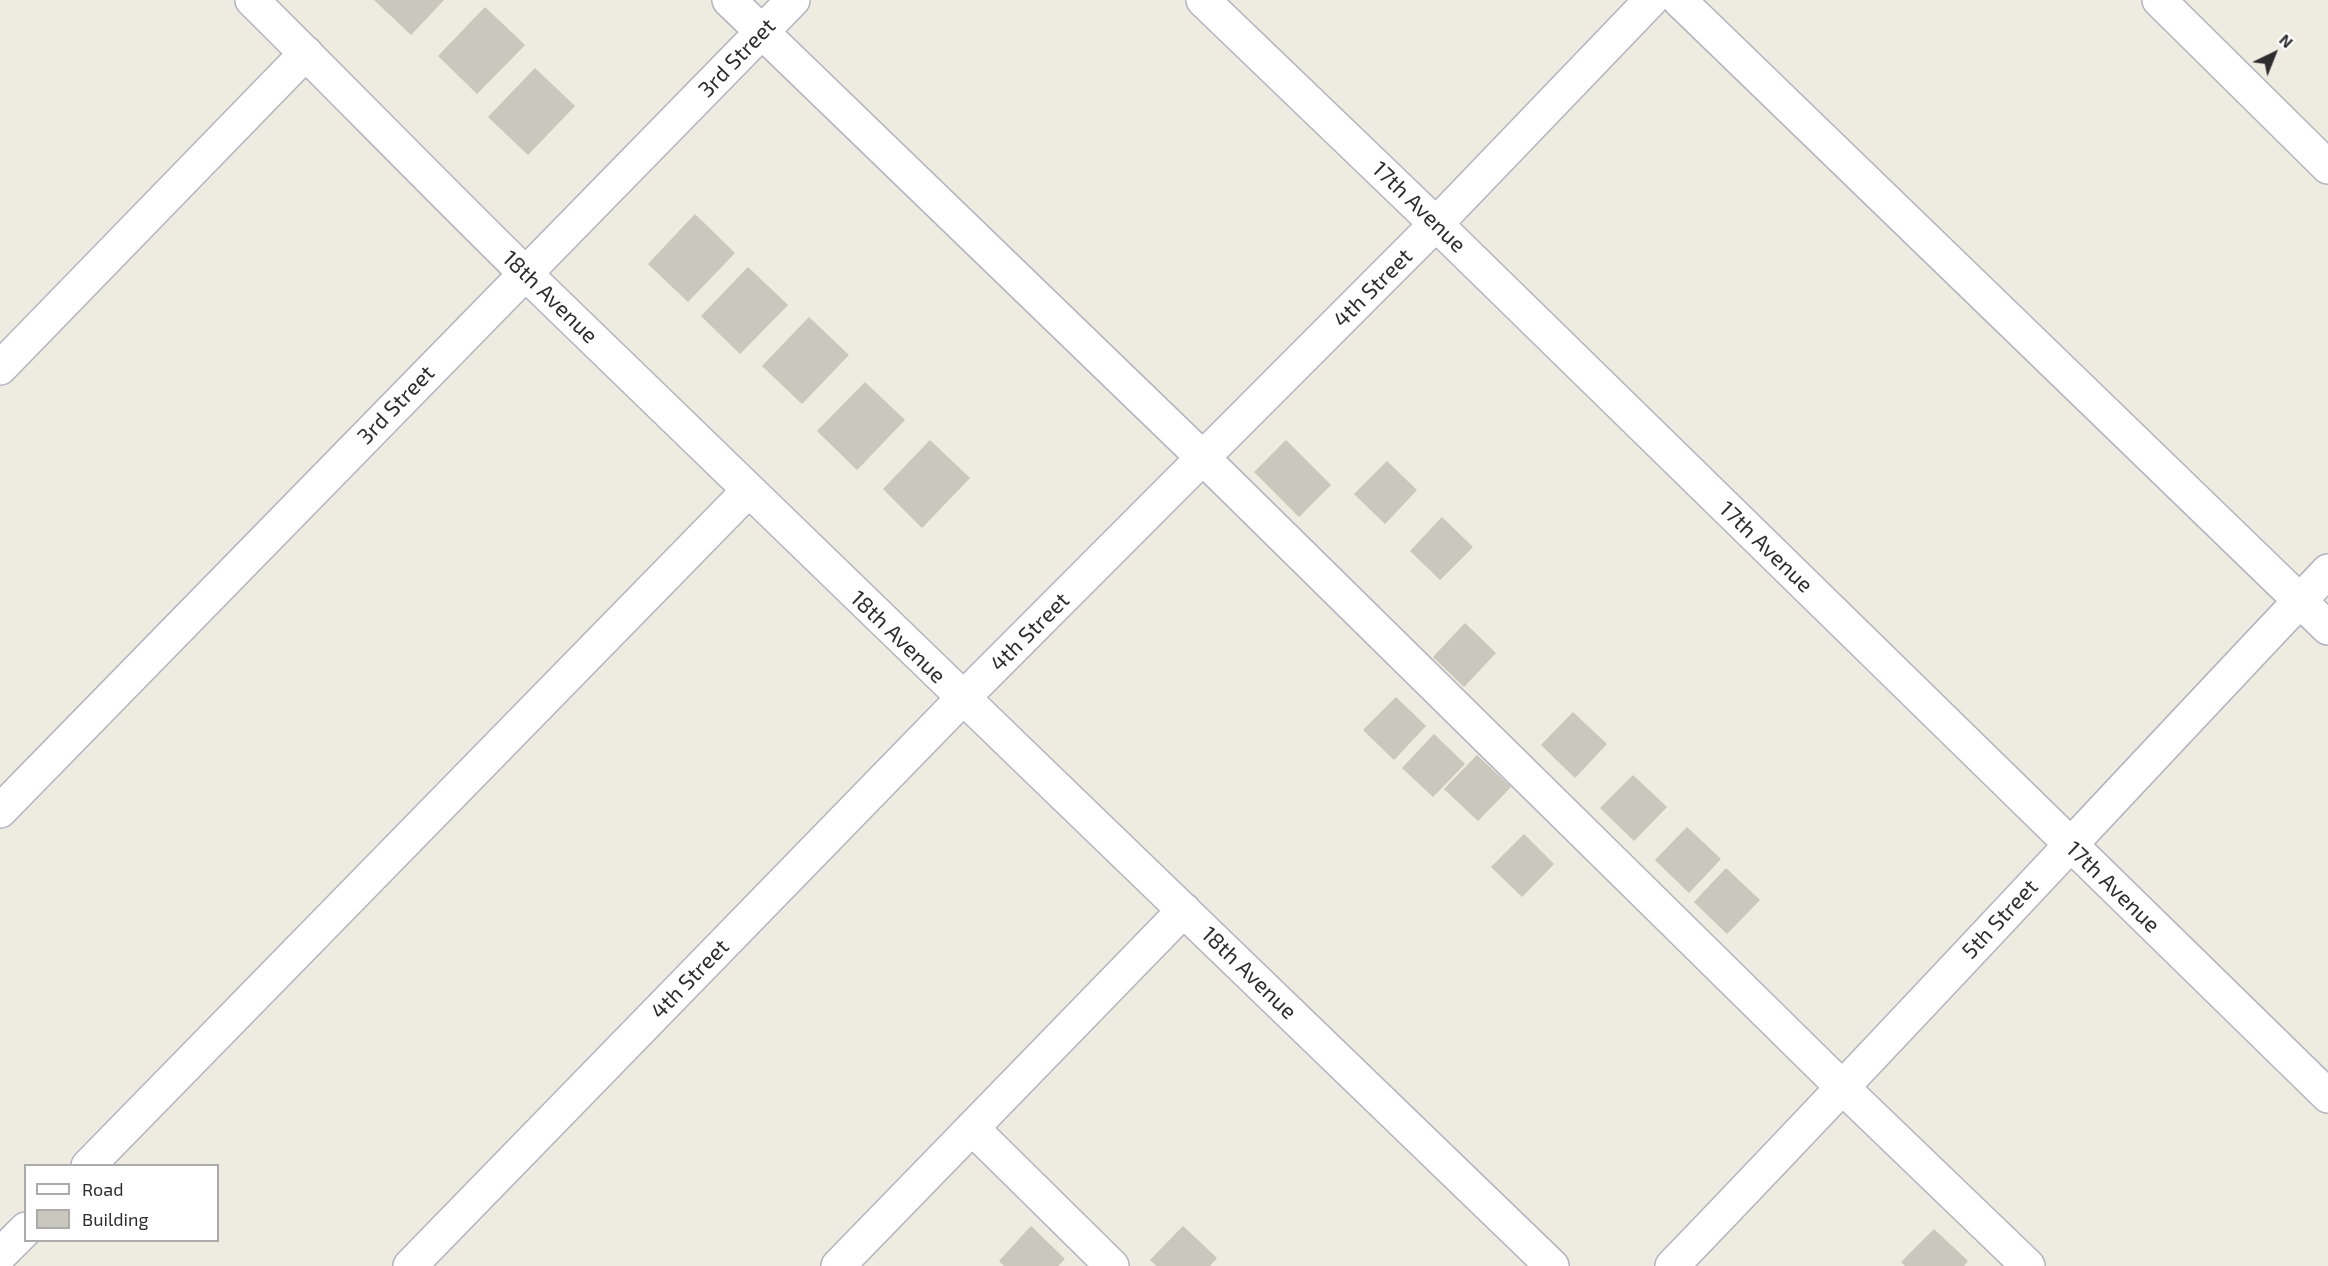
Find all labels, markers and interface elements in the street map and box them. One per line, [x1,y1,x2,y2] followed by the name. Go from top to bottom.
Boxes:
[693,13,781,103] street label: 3rd Street
[2244,24,2304,84] north arrow
[2276,30,2297,51] text: N
[1367,156,1471,258] street label: 17th Avenue
[1328,243,1418,333] street label: 4th Street
[497,245,603,349] street label: 18th Avenue
[352,360,440,450] street label: 3rd Street
[1714,496,1818,598] street label: 17th Avenue
[845,585,951,689] street label: 18th Avenue
[985,587,1075,677] street label: 4th Street
[2061,836,2165,938] street label: 17th Avenue
[1957,874,2043,964] street label: 5th Street
[1196,921,1302,1025] street label: 18th Avenue
[646,934,734,1024] street label: 4th Street
[24,1164,219,1242] legend
[82,1178,123,1200] text: Road
[82,1208,149,1230] text: Building

